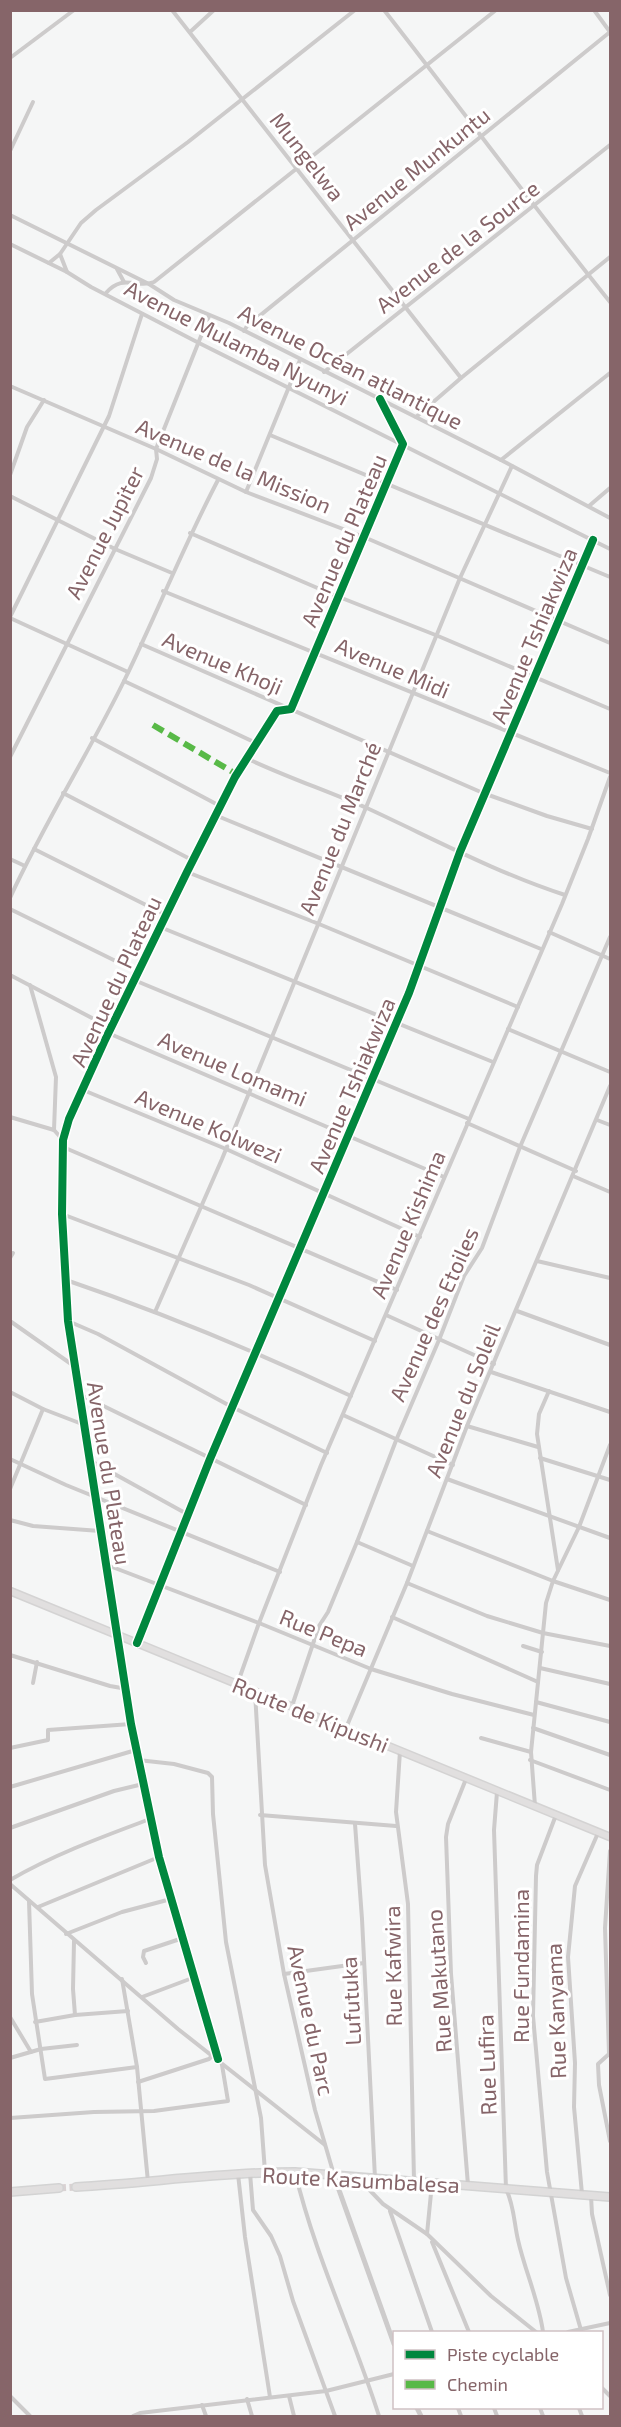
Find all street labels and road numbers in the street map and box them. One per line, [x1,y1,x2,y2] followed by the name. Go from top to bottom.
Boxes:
[338,101,494,235] street label: Avenue Munkuntu
[265,107,351,205] street label: Mungelwa
[370,174,544,318] street label: Avenue de la Source
[121,274,353,410] street label: Avenue Mulamba Nyunyi
[235,298,467,434] street label: Avenue Océan atlantique
[133,412,335,518] street label: Avenue de la Mission
[295,450,391,630] street label: Avenue du Plateau
[59,461,149,603] street label: Avenue Jupiter
[484,543,582,727] street label: Avenue Tshiakwiza
[159,625,287,700] street label: Avenue Khoji
[332,631,454,703] street label: Avenue Midi
[292,738,386,918] street label: Avenue du Marché
[64,892,166,1070] street label: Avenue du Plateau
[302,993,400,1177] street label: Avenue Tshiakwiza
[155,1025,311,1111] street label: Avenue Lomami
[132,1082,286,1168] street label: Avenue Kolwezi
[364,1146,450,1302] street label: Avenue Kishima
[383,1223,483,1405] street label: Avenue des Etoiles
[419,1319,505,1481] street label: Avenue du Soleil
[83,1380,137,1566] street label: Avenue du Plateau
[276,1603,372,1661] street label: Rue Pepa
[229,1671,393,1757] street label: Route de Kipushi
[507,1889,533,2043] street label: Rue Fundamina
[378,1905,406,2027] street label: Rue Kafwira
[420,1908,456,2054] street label: Rue Makutano
[283,1942,341,2098] street label: Avenue du Parc
[540,1943,570,2079] street label: Rue Kanyama
[335,1956,365,2046] street label: Lufutuka
[471,2014,501,2116] street label: Rue Lufira
[261,2161,461,2197] street label: Route Kasumbalesa

